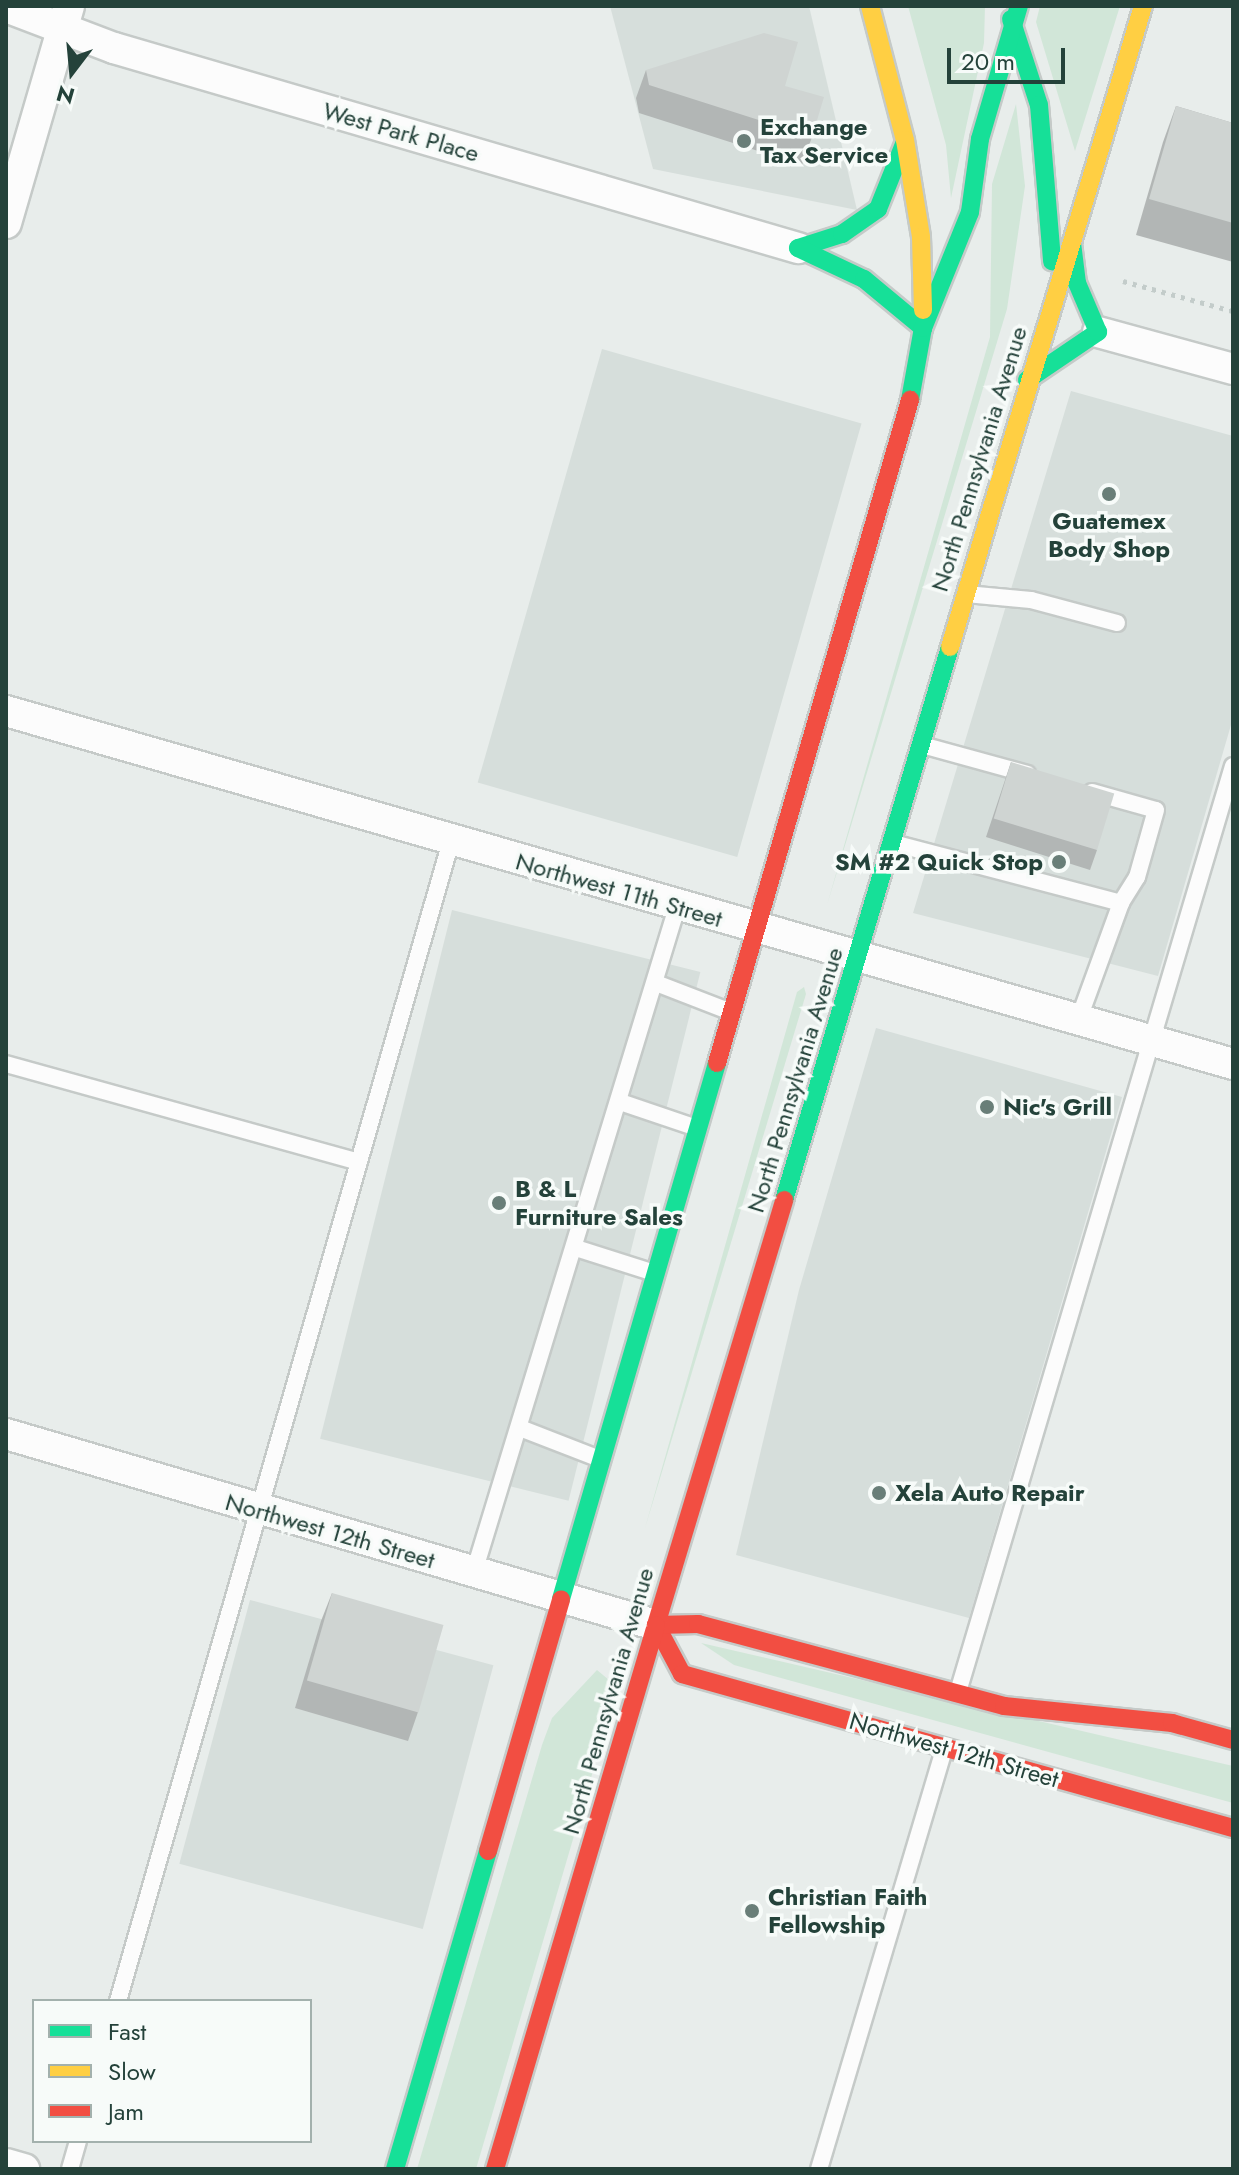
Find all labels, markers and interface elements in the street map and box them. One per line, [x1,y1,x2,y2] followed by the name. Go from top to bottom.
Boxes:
[32,32,112,112] north arrow
[951,32,1069,82] scale bar
[961,44,1015,79] text: 20 m
[53,77,78,113] text: N
[320,96,482,168] street label: West Park Place
[760,113,888,169] place label: Exchange Tax Service
[735,132,753,150] marker: Exchange Tax Service
[925,323,1033,595] street label: North Pennsylvania Avenue
[1100,485,1118,503] marker: Guatemex Body Shop
[1048,507,1170,563] place label: Guatemex Body Shop
[512,847,726,933] street label: Northwest 11th Street
[835,848,1043,876] place label: SM #2 Quick Stop
[1050,853,1068,871] marker: SM #2 Quick Stop
[741,944,849,1216] street label: North Pennsylvania Avenue
[1003,1093,1112,1121] place label: Nic's Grill
[978,1098,996,1116] marker: Nic's Grill
[515,1175,683,1231] place label: B & L Furniture Sales
[490,1194,508,1212] marker: B & L Furniture Sales
[895,1479,1085,1507] place label: Xela Auto Repair
[870,1484,888,1502] marker: Xela Auto Repair
[222,1487,438,1575] street label: Northwest 12th Street
[556,1565,660,1837] street label: North Pennsylvania Avenue
[846,1706,1062,1794] street label: Northwest 12th Street
[768,1883,928,1939] place label: Christian Faith Fellowship
[743,1902,761,1920] marker: Christian Faith Fellowship
[32,1999,312,2143] legend
[108,2014,146,2049] text: Fast
[108,2054,156,2089] text: Slow
[108,2094,144,2129] text: Jam

